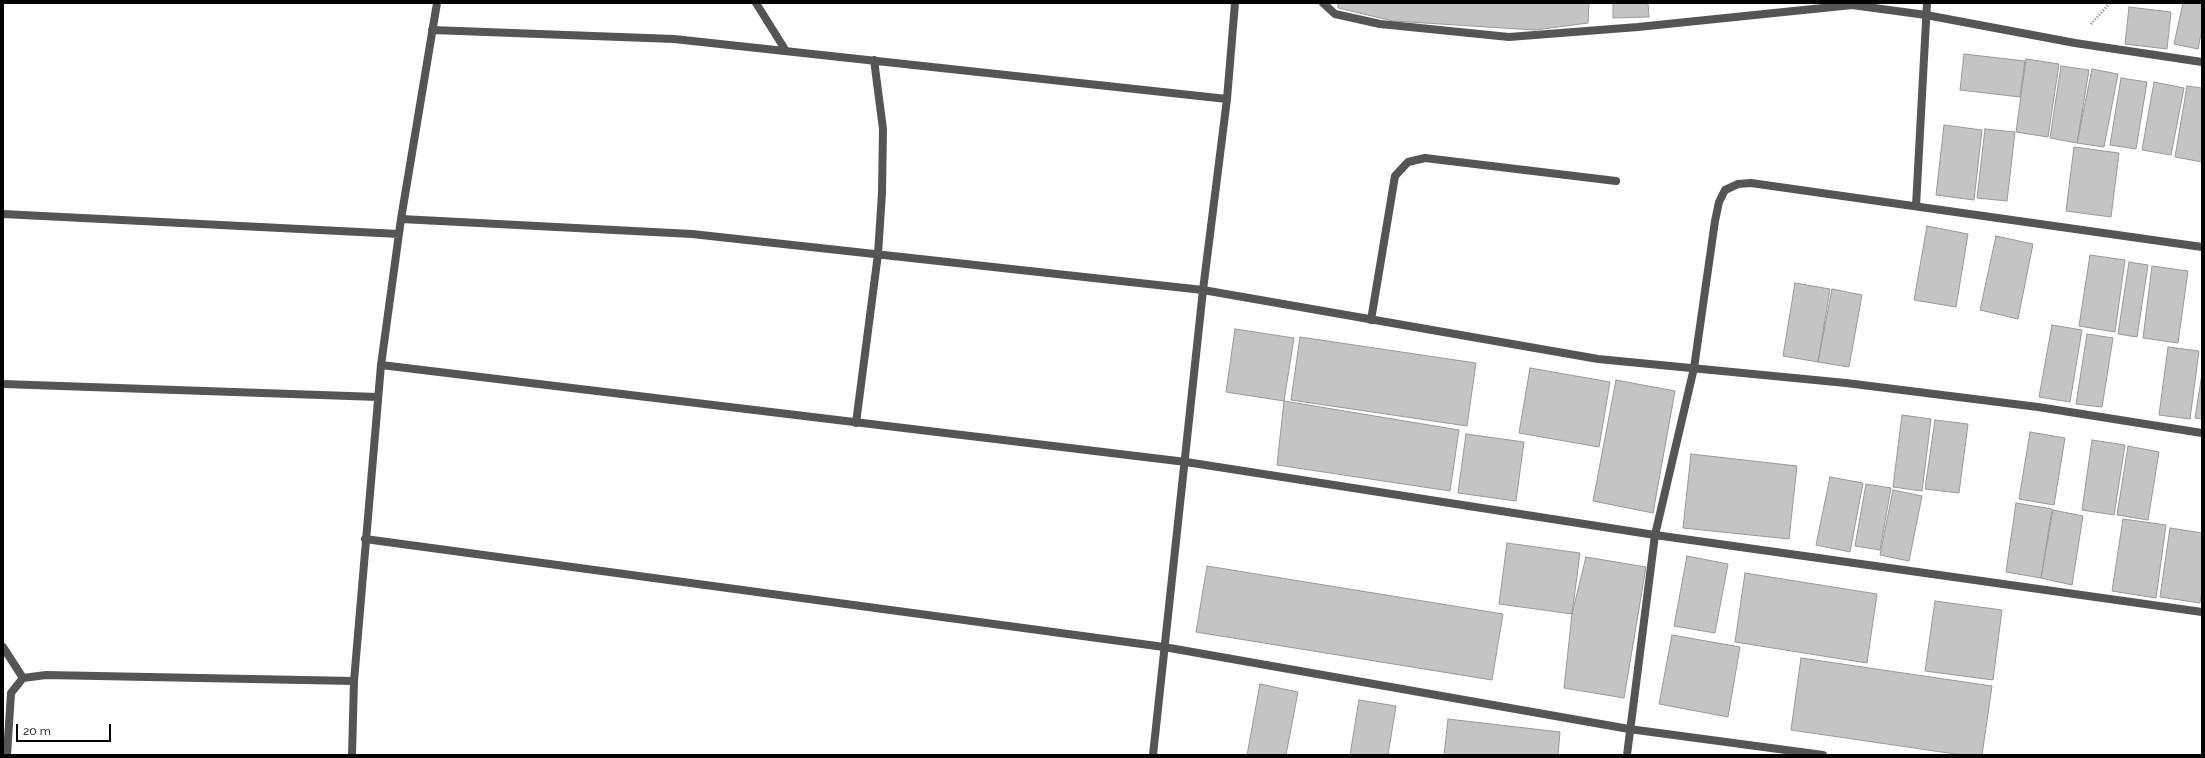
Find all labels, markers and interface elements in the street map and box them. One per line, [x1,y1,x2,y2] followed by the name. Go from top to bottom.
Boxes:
[18,716,113,742] scale bar
[23,724,51,738] text: 20 m

